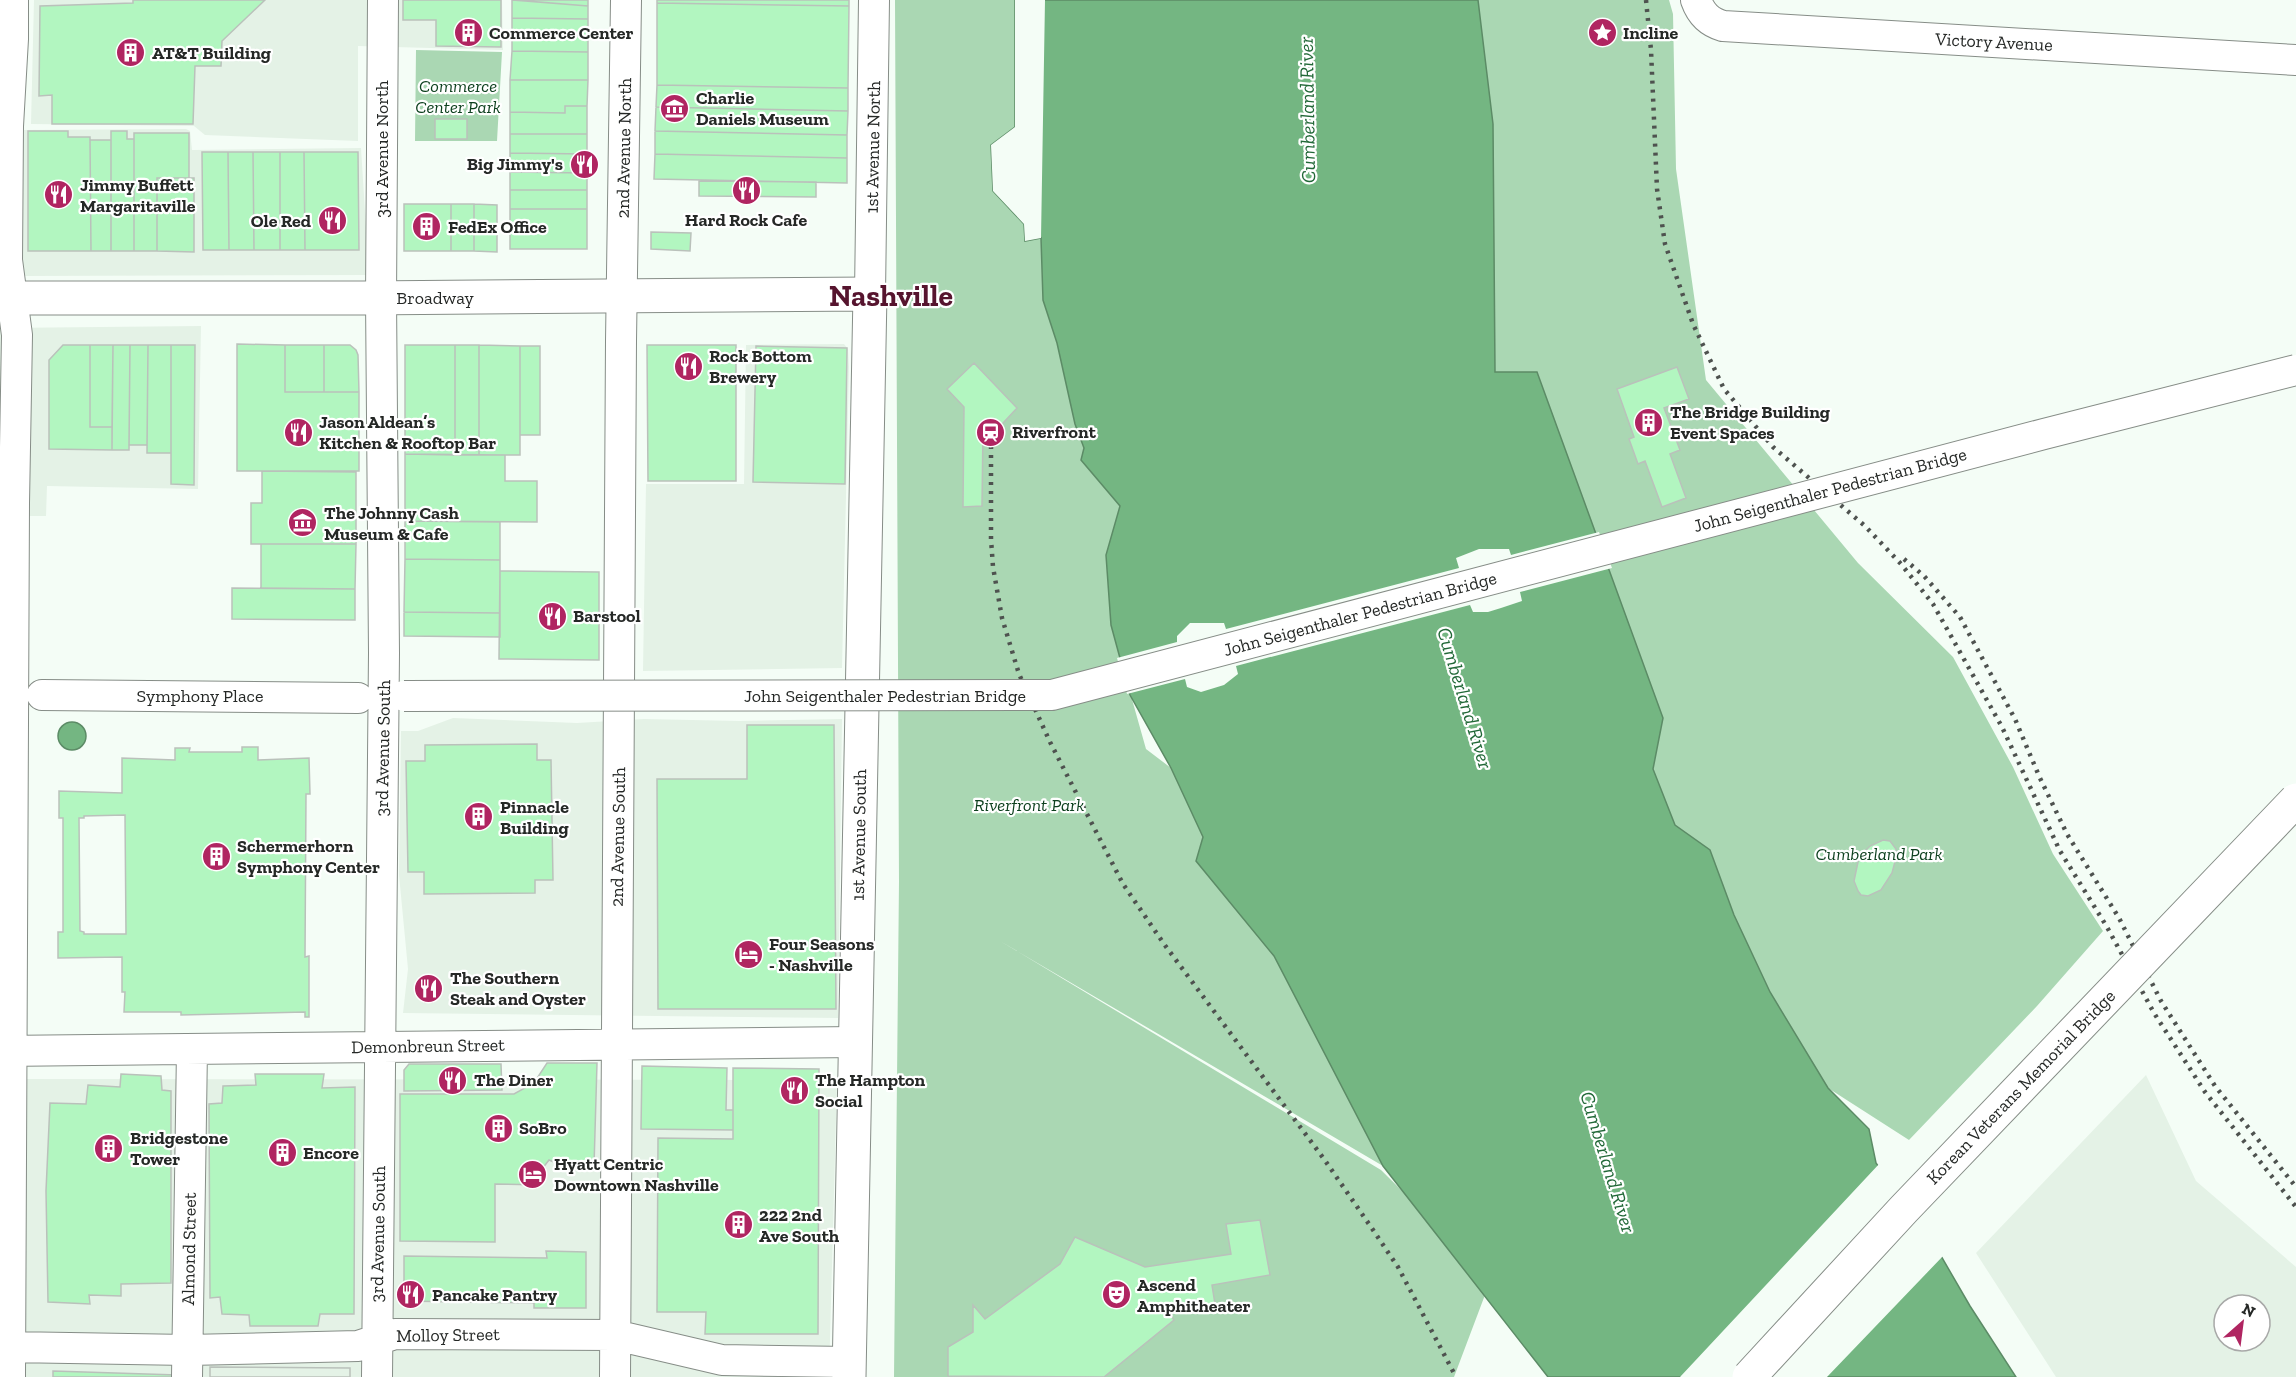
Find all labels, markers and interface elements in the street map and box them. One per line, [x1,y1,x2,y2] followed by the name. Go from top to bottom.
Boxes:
[452,17,484,49] building icon: Commerce Center
[1586,17,1618,49] place icon: Incline
[489,22,634,44] place label: Commerce Center
[1623,22,1679,44] place label: Incline
[1934,28,2053,56] street label: Victory Avenue
[115,37,147,69] building icon: AT&T Building
[1294,37,1320,183] water label: Cumberland River
[152,42,271,64] place label: AT&T Building
[415,75,501,118] park label: Commerce Center Park
[612,78,636,218] street label: 2nd Avenue North
[371,80,393,218] street label: 3rd Avenue North
[861,81,885,213] street label: 1st Avenue North
[696,87,829,130] place label: Charlie Daniels Museum
[659,92,691,124] museum icon: Charlie Daniels Museum
[568,148,600,180] restaurant icon: Big Jimmy's
[467,153,563,175] place label: Big Jimmy's
[80,174,196,217] place label: Jimmy Buffett Margaritaville
[730,175,762,207] restaurant icon: Hard Rock Cafe
[43,179,75,211] restaurant icon: Jimmy Buffett Margaritaville
[316,205,348,237] restaurant icon: Ole Red
[685,209,807,231] place label: Hard Rock Cafe
[251,210,312,232] place label: Ole Red
[411,211,443,243] building icon: FedEx Office
[448,216,547,238] place label: FedEx Office
[829,278,953,314] district label: Nashville
[396,287,474,309] street label: Broadway
[709,345,812,388] place label: Rock Bottom Brewery
[672,350,704,382] restaurant icon: Rock Bottom Brewery
[1670,401,1830,444] place label: The Bridge Building Event Spaces
[1633,406,1665,438] building icon: The Bridge Building Event Spaces
[319,411,496,454] place label: Jason Aldean’s Kitchen & Rooftop Bar
[282,416,314,448] restaurant icon: Jason Aldean’s Kitchen & Rooftop Bar
[975,416,1007,448] station icon: Riverfront
[1012,421,1097,443] place label: Riverfront
[1691,443,1969,537] street label: John Seigenthaler Pedestrian Bridge
[324,502,459,545] place label: The Johnny Cash Museum & Cafe
[287,507,319,539] museum icon: The Johnny Cash Museum & Cafe
[1221,567,1499,661] street label: John Seigenthaler Pedestrian Bridge
[536,600,568,632] restaurant icon: Barstool
[573,605,641,627] place label: Barstool
[1432,625,1498,772] water label: Cumberland River
[371,680,395,816] street label: 3rd Avenue South
[137,685,263,707] street label: Symphony Place
[744,685,1026,707] street label: John Seigenthaler Pedestrian Bridge
[606,767,630,907] street label: 2nd Avenue South
[847,769,871,901] street label: 1st Avenue South
[974,794,1084,816] park label: Riverfront Park
[500,796,569,839] place label: Pinnacle Building
[463,801,495,833] building icon: Pinnacle Building
[237,835,380,878] place label: Schermerhorn Symphony Center
[200,840,232,872] building icon: Schermerhorn Symphony Center
[1815,843,1943,865] park label: Cumberland Park
[769,933,874,976] place label: Four Seasons - Nashville
[732,938,764,970] hotel icon: Four Seasons - Nashville
[450,967,586,1010] place label: The Southern Steak and Oyster
[413,972,445,1004] restaurant icon: The Southern Steak and Oyster
[1922,985,2120,1189] street label: Korean Veterans Memorial Bridge
[351,1034,505,1058] street label: Demonbreun Street
[437,1064,469,1096] restaurant icon: The Diner
[474,1069,554,1091] place label: The Diner
[815,1069,926,1112] place label: The Hampton Social
[778,1074,810,1106] restaurant icon: The Hampton Social
[1575,1089,1641,1236] water label: Cumberland River
[482,1112,514,1144] building icon: SoBro
[519,1117,567,1139] place label: SoBro
[130,1127,228,1170] place label: Bridgestone Tower
[93,1132,125,1164] building icon: Bridgestone Tower
[266,1137,298,1169] building icon: Encore
[303,1142,359,1164] place label: Encore
[554,1153,719,1196] place label: Hyatt Centric Downtown Nashville
[517,1158,549,1190] hotel icon: Hyatt Centric Downtown Nashville
[366,1166,390,1302] street label: 3rd Avenue South
[177,1192,201,1306] street label: Almond Street
[759,1204,840,1247] place label: 222 2nd Ave South
[722,1209,754,1241] building icon: 222 2nd Ave South
[1137,1274,1251,1317] place label: Ascend Amphitheater
[395,1279,427,1311] restaurant icon: Pancake Pantry
[1100,1279,1132,1311] theatre icon: Ascend Amphitheater
[432,1284,557,1306] place label: Pancake Pantry
[2212,1293,2272,1353] north arrow
[2239,1299,2259,1321] text: N
[396,1323,500,1347] street label: Molloy Street

